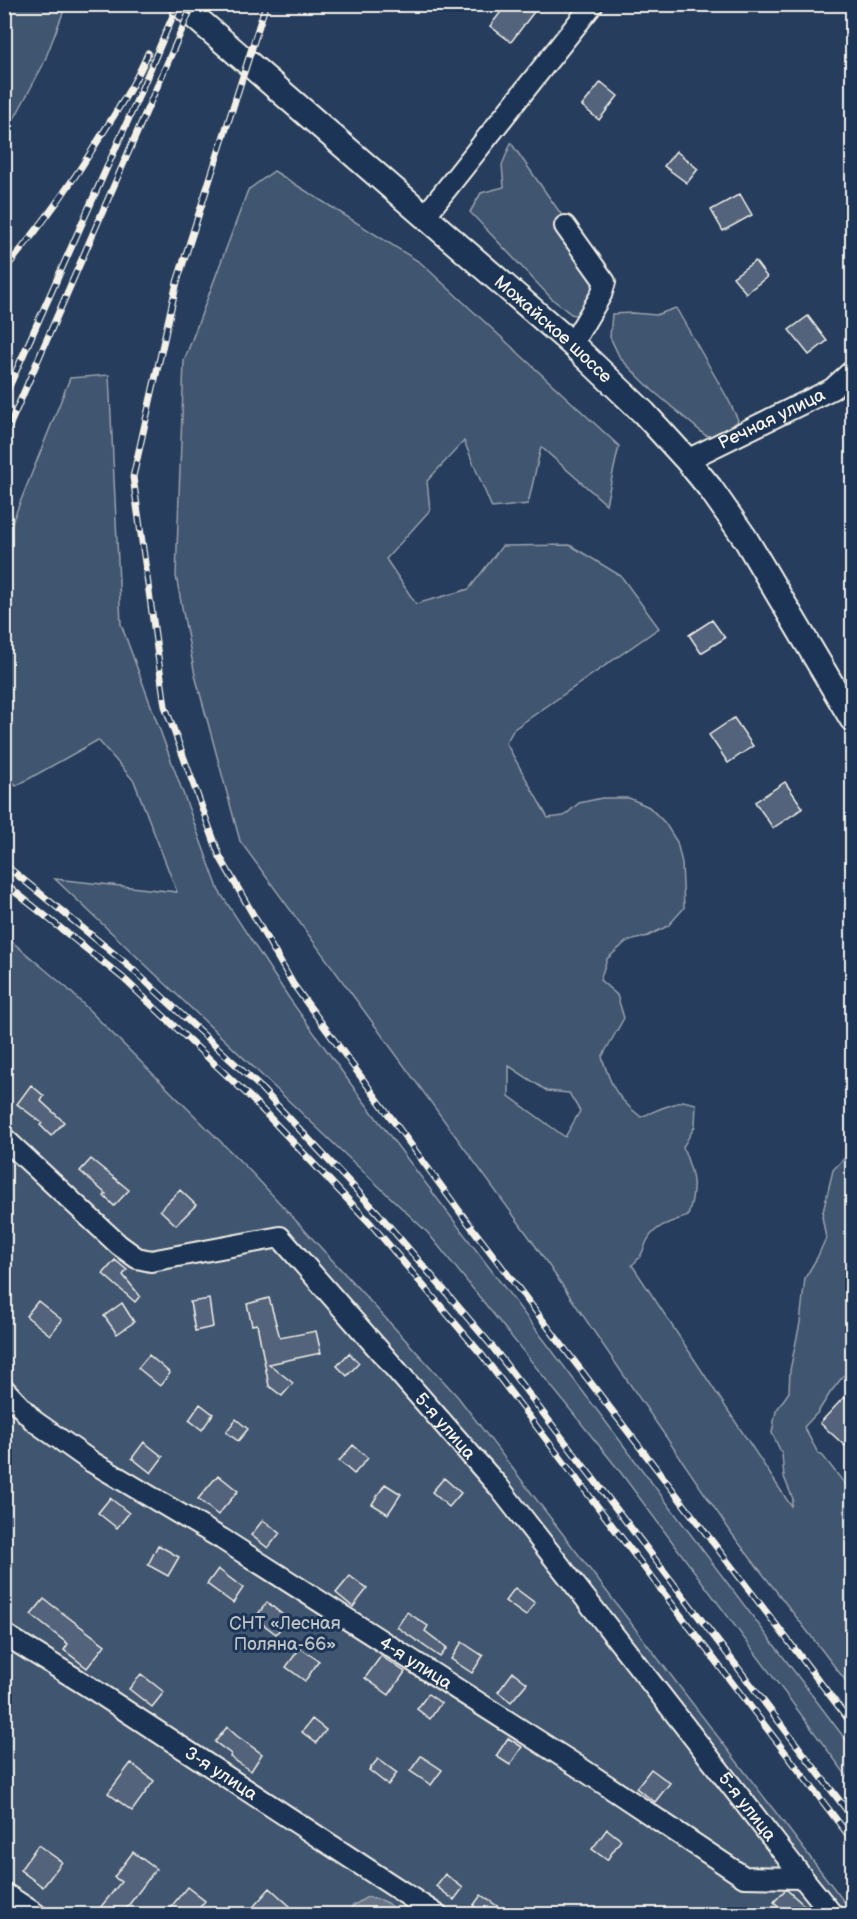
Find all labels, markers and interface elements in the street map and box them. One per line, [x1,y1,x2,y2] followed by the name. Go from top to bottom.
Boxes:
[490,271,616,387] street label: Можайское шоссе
[715,384,829,454] street label: Речная улица
[411,1388,480,1464] street label: 5-я улица
[229,1613,341,1655] park label: СНТ «Лесная Поляна-66»
[376,1632,456,1694] street label: 4-я улица
[181,1742,262,1805] street label: 3-я улица
[714,1768,781,1846] street label: 5-я улица

